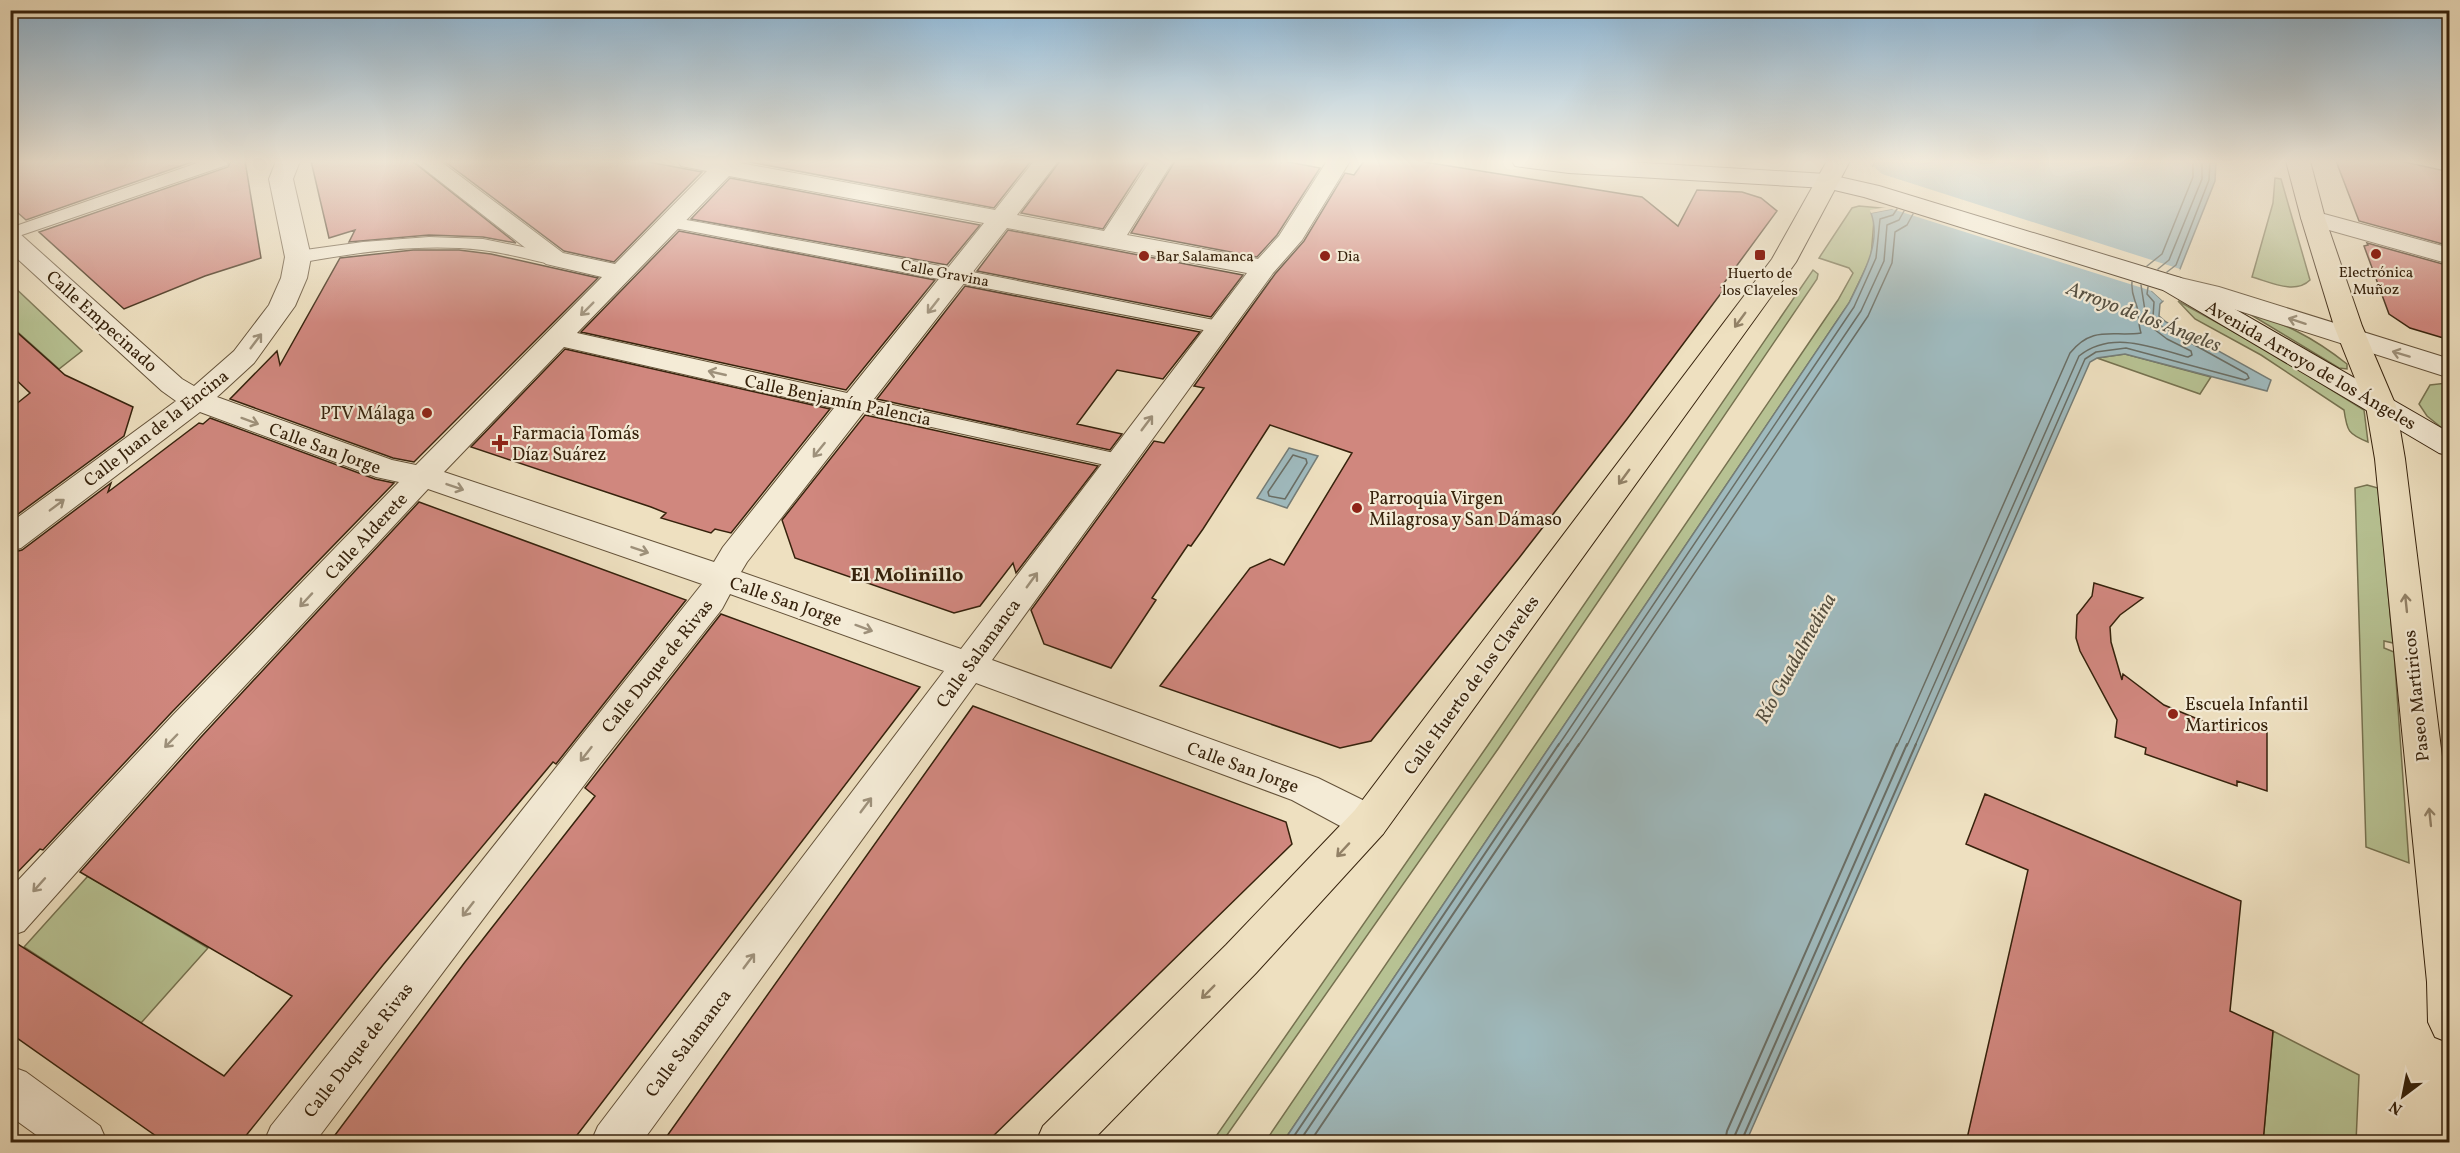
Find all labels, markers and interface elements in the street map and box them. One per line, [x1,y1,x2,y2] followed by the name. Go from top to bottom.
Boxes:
[1156,247,1254,268] place label: Bar Salamanca
[1337,247,1360,268] place label: Dia
[2369,247,2383,261] marker: Electrónica Muñoz
[1753,248,1767,262] marker: Huerto de los Claveles
[1137,249,1151,263] marker: Bar Salamanca
[1318,249,1332,263] marker: Dia
[899,256,991,293] street label: Calle Gravina
[2339,263,2413,301] place label: Electrónica Muñoz
[1722,264,1798,302] place label: Huerto de los Claveles
[40,265,162,379] street label: Calle Empecinado
[2061,275,2225,360] water label: Arroyo de los Ángeles
[2200,296,2420,437] street label: Avenida Arroyo de los Ángeles
[926,298,939,314] one-way arrow
[579,301,594,316] one-way arrow
[1734,311,1746,327] one-way arrow
[2288,315,2307,326] one-way arrow
[249,333,262,349] one-way arrow
[2392,348,2411,359] one-way arrow
[79,365,235,494] street label: Calle Juan de la Encina
[707,367,727,378] one-way arrow
[742,369,933,433] street label: Calle Benjamín Palencia
[320,402,415,427] place label: PTV Málaga
[420,406,434,420] marker: PTV Málaga
[240,416,259,427] one-way arrow
[1141,416,1154,432] one-way arrow
[265,418,384,481] street label: Calle San Jorge
[512,422,640,468] place label: Farmacia Tomás Díaz Suárez
[493,436,507,450] marker: Farmacia Tomás Díaz Suárez
[812,442,825,458] one-way arrow
[1618,468,1630,484] one-way arrow
[445,482,464,493] one-way arrow
[1369,487,1562,533] place label: Parroquia Virgen Milagrosa y San Dámaso
[320,488,414,586] street label: Calle Alderete
[49,499,65,511] one-way arrow
[1350,501,1364,515] marker: Parroquia Virgen Milagrosa y San Dámaso
[630,545,649,556] one-way arrow
[851,562,963,590] district label: El Molinillo
[726,571,845,633] street label: Calle San Jorge
[1025,573,1038,589] one-way arrow
[1749,589,1844,729] water label: Río Guadalmedina
[1399,591,1546,781] street label: Calle Huerto de los Claveles
[298,593,313,608] one-way arrow
[2400,593,2411,613] one-way arrow
[931,594,1027,714] street label: Calle Salamanca
[596,595,720,739] street label: Calle Duque de Rivas
[854,623,872,634] one-way arrow
[2398,629,2437,763] street label: Paseo Martiricos
[2185,693,2308,739] place label: Escuela Infantil Martiricos
[2166,707,2180,721] marker: Escuela Infantil Martiricos
[164,734,178,749] one-way arrow
[1183,737,1302,800] street label: Calle San Jorge
[580,746,593,762] one-way arrow
[859,797,872,813] one-way arrow
[2424,808,2435,828] one-way arrow
[1335,843,1350,858] one-way arrow
[32,877,46,892] one-way arrow
[461,901,474,917] one-way arrow
[742,953,755,969] one-way arrow
[298,978,420,1124] street label: Calle Duque de Rivas
[1201,984,1216,999] one-way arrow
[640,985,738,1103] street label: Calle Salamanca
[2373,1066,2433,1126] north arrow
[2385,1094,2407,1119] text: N

